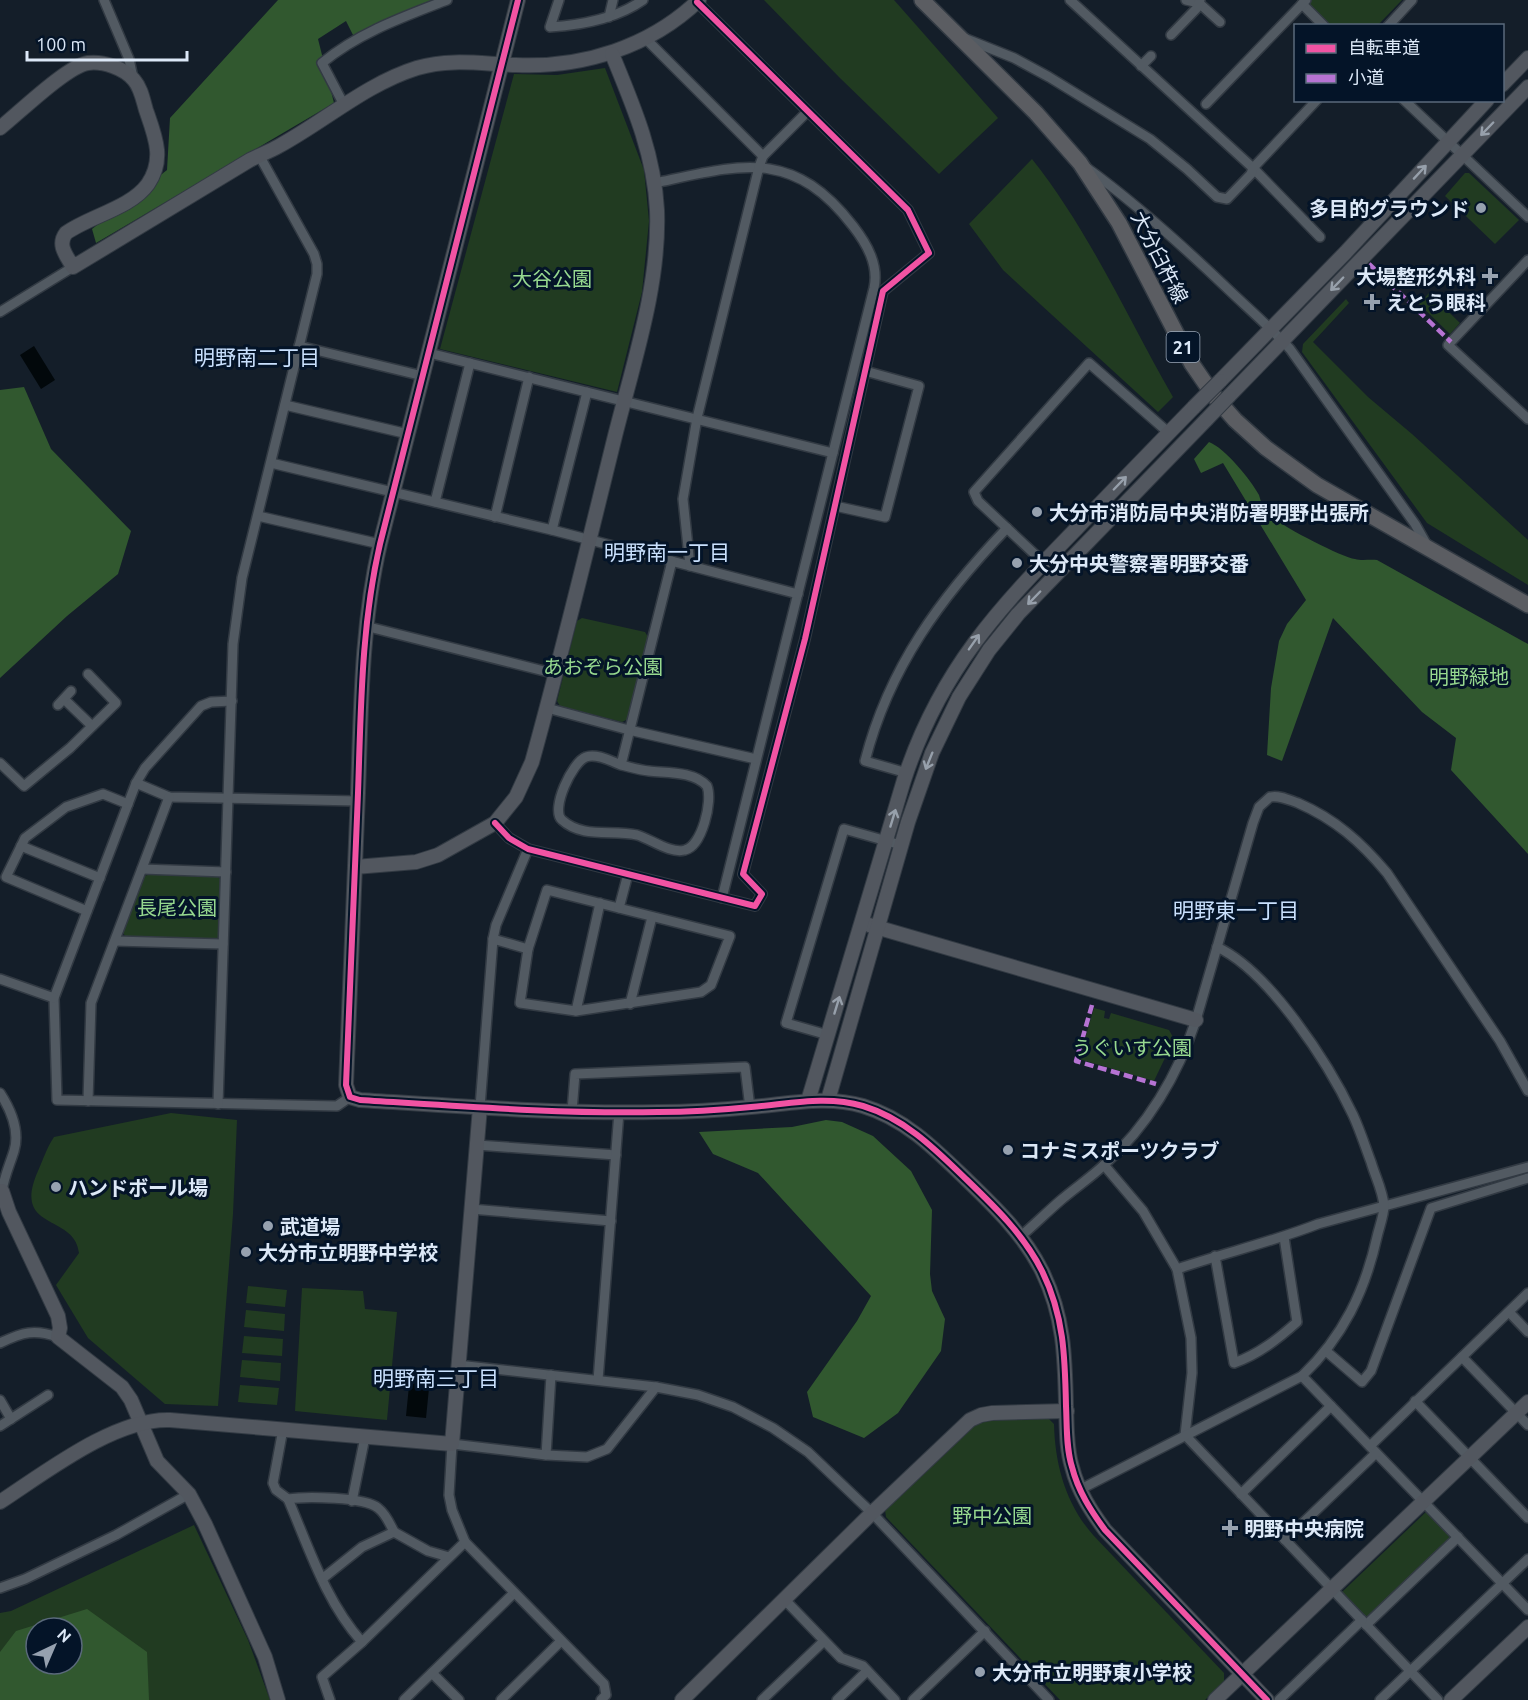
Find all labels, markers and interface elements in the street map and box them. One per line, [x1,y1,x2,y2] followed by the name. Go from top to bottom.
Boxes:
[27,24,188,62] scale bar
[1294,24,1504,102] legend
[36,34,86,54] text: 100 m
[1348,37,1420,57] text: 自転車道
[1348,67,1384,87] text: 小道
[1480,122,1495,137] one-way arrow
[1413,165,1427,180] one-way arrow
[1309,197,1469,220] place label: 多目的グラウンド
[1474,201,1488,215] marker: 多目的グラウンド
[1127,207,1193,307] street label: 大分臼杵線
[1356,265,1476,288] place label: 大場整形外科
[512,267,592,290] park label: 大谷公園
[1481,267,1499,285] marker: 大場整形外科
[1329,277,1344,292] one-way arrow
[1386,291,1486,314] place label: えとう眼科
[1363,293,1381,311] marker: えとう眼科
[1166,332,1200,362] road number: 21
[194,345,320,369] district label: 明野南二丁目
[1113,476,1127,491] one-way arrow
[1049,501,1369,524] place label: 大分市消防局中央消防署明野出張所
[1030,505,1044,519] marker: 大分市消防局中央消防署明野出張所
[604,540,730,564] district label: 明野南一丁目
[1029,552,1249,575] place label: 大分中央警察署明野交番
[1010,556,1024,570] marker: 大分中央警察署明野交番
[1027,590,1041,605] one-way arrow
[968,634,980,651] one-way arrow
[543,655,663,678] park label: あおぞら公園
[1429,665,1509,688] park label: 明野緑地
[923,751,934,769] one-way arrow
[888,809,899,828] one-way arrow
[137,896,217,919] park label: 長尾公園
[1173,898,1299,922] district label: 明野東一丁目
[832,996,843,1015] one-way arrow
[1072,1036,1192,1059] park label: うぐいす公園
[1020,1139,1220,1162] place label: コナミスポーツクラブ
[1001,1143,1015,1157] marker: コナミスポーツクラブ
[68,1176,208,1199] place label: ハンドボール場
[49,1180,63,1194] marker: ハンドボール場
[280,1215,340,1238] place label: 武道場
[261,1219,275,1233] marker: 武道場
[258,1241,438,1264] place label: 大分市立明野中学校
[239,1245,253,1259] marker: 大分市立明野中学校
[373,1366,499,1390] district label: 明野南三丁目
[952,1504,1032,1527] park label: 野中公園
[1244,1517,1364,1540] place label: 明野中央病院
[1221,1519,1239,1537] marker: 明野中央病院
[24,1616,84,1676] north arrow
[54,1625,75,1646] text: N
[992,1661,1192,1684] place label: 大分市立明野東小学校
[973,1665,987,1679] marker: 大分市立明野東小学校

